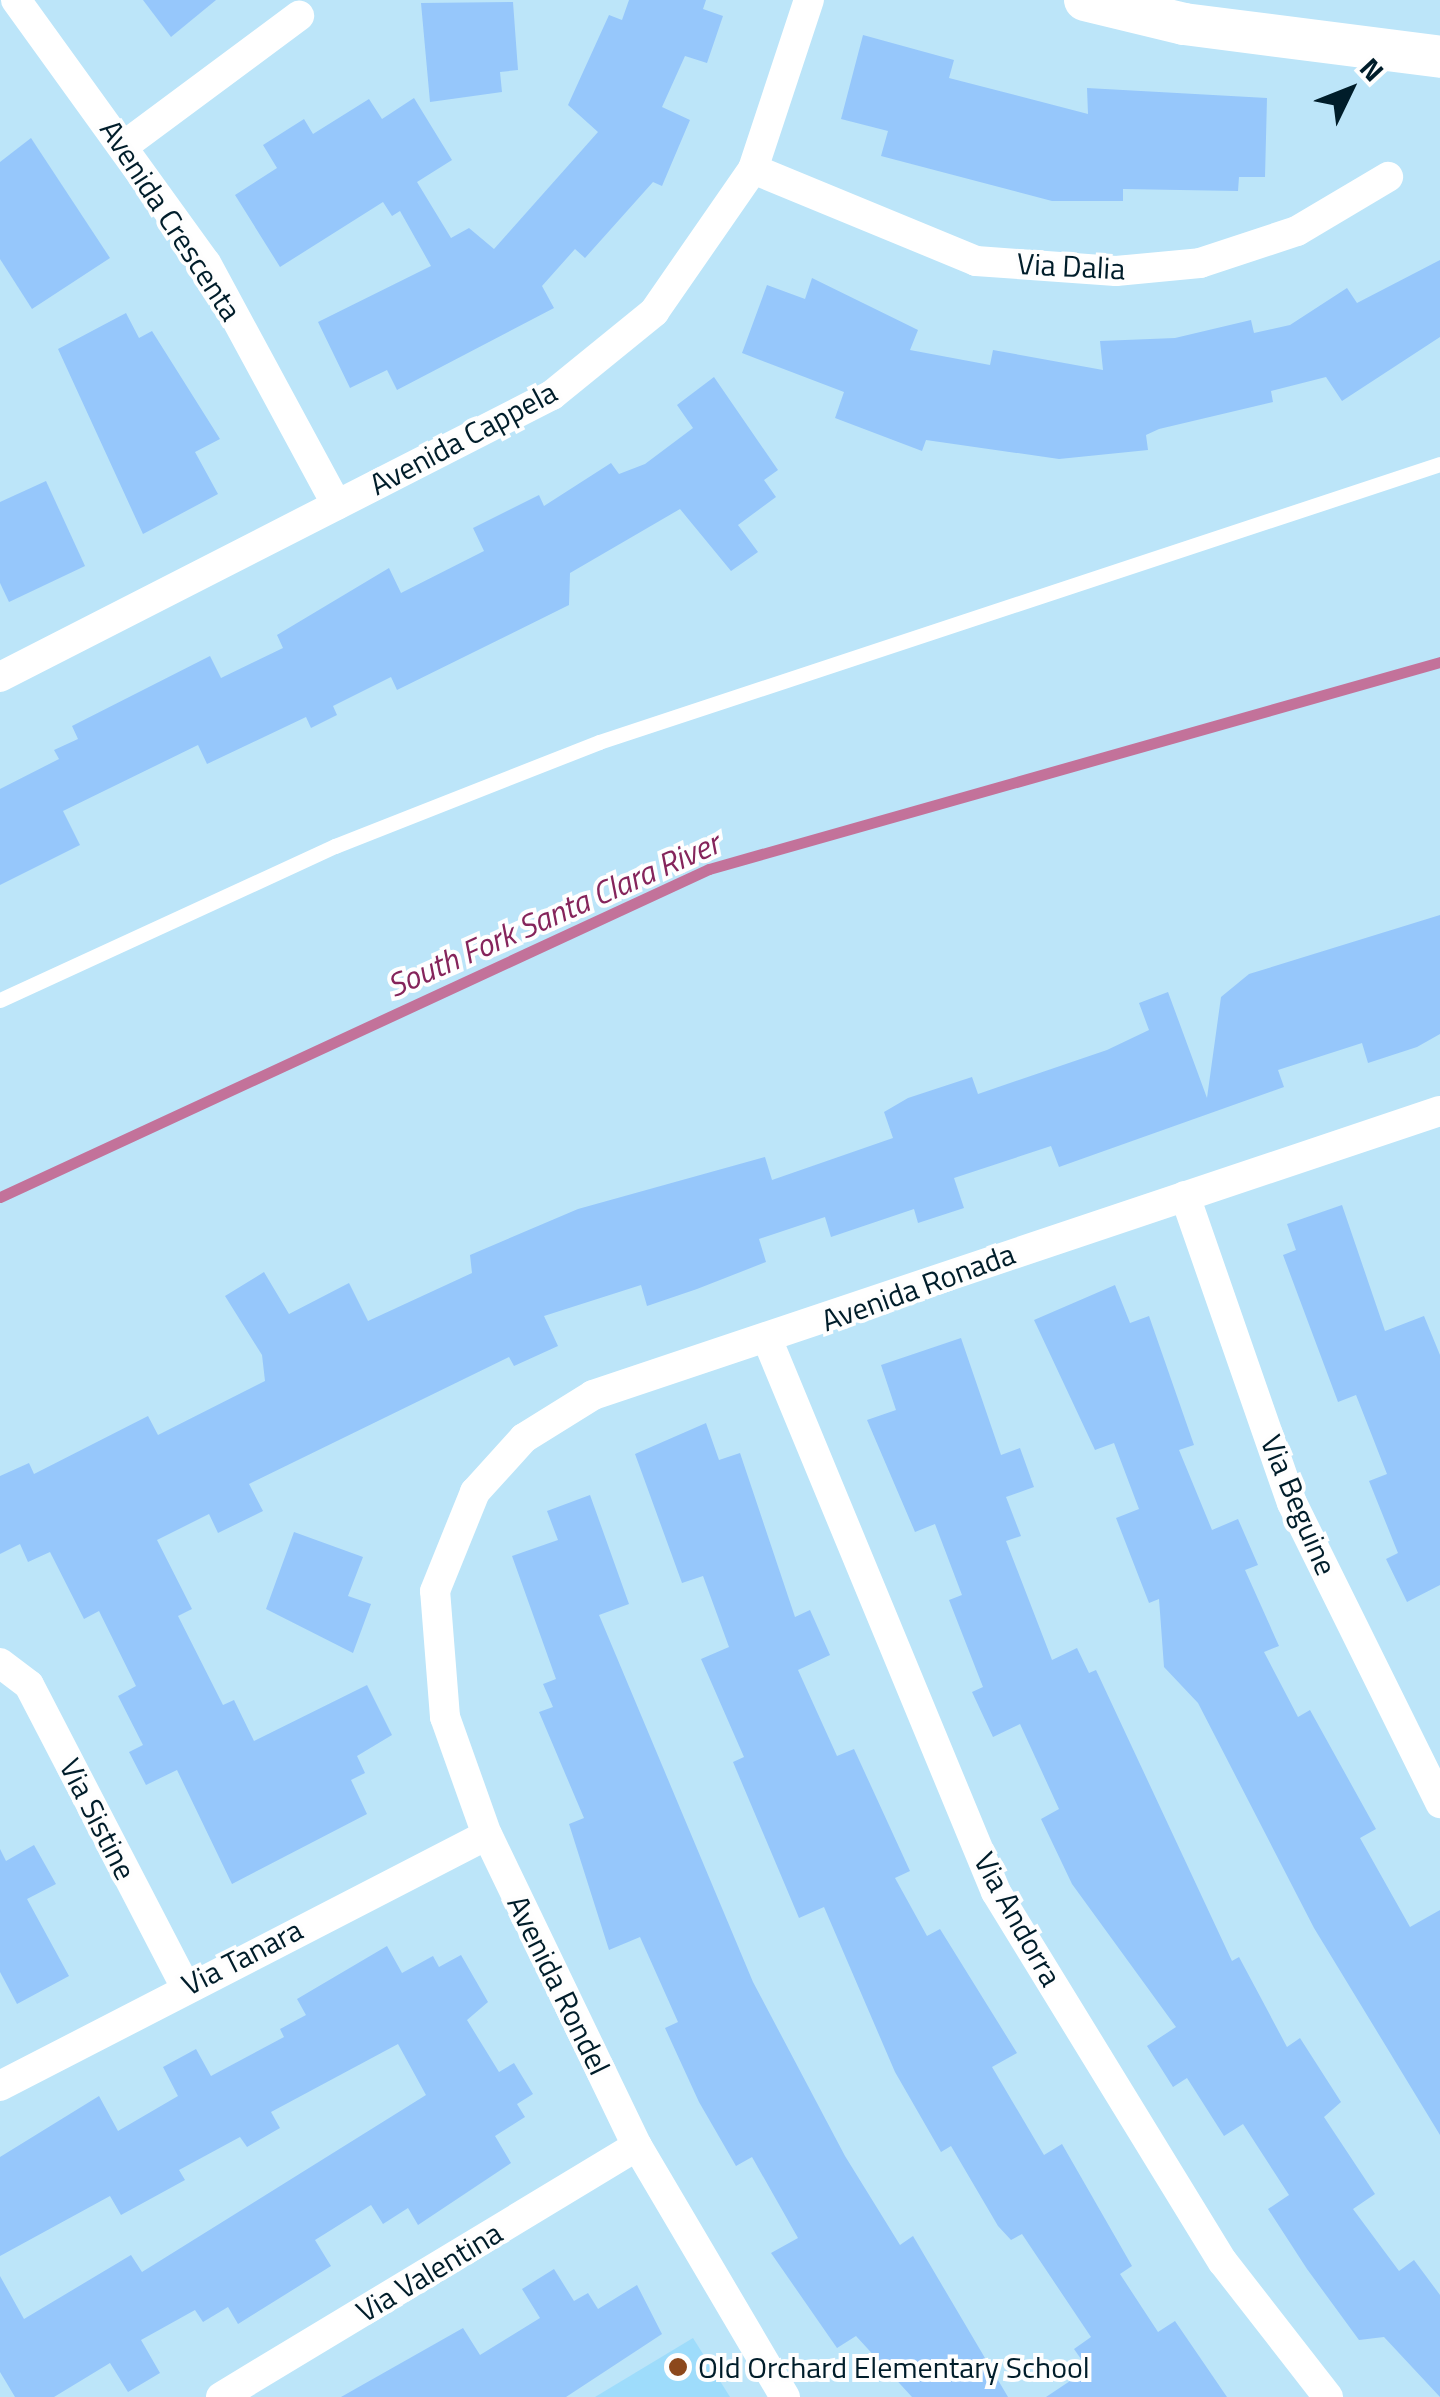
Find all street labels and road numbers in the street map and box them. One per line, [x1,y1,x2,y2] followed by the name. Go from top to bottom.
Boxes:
[93,113,249,327] street label: Avenida Crescenta
[1016,245,1126,287] street label: Via Dalia
[363,374,563,502] street label: Avenida Cappela
[817,1235,1019,1339] street label: Avenida Ronada
[1253,1430,1345,1580] street label: Via Beguine
[52,1753,144,1885] street label: Via Sistine
[967,1846,1069,1992] street label: Via Andorra
[500,1890,618,2080] street label: Avenida Rondel
[176,1911,308,2003] street label: Via Tanara
[350,2214,508,2330] street label: Via Valentina

